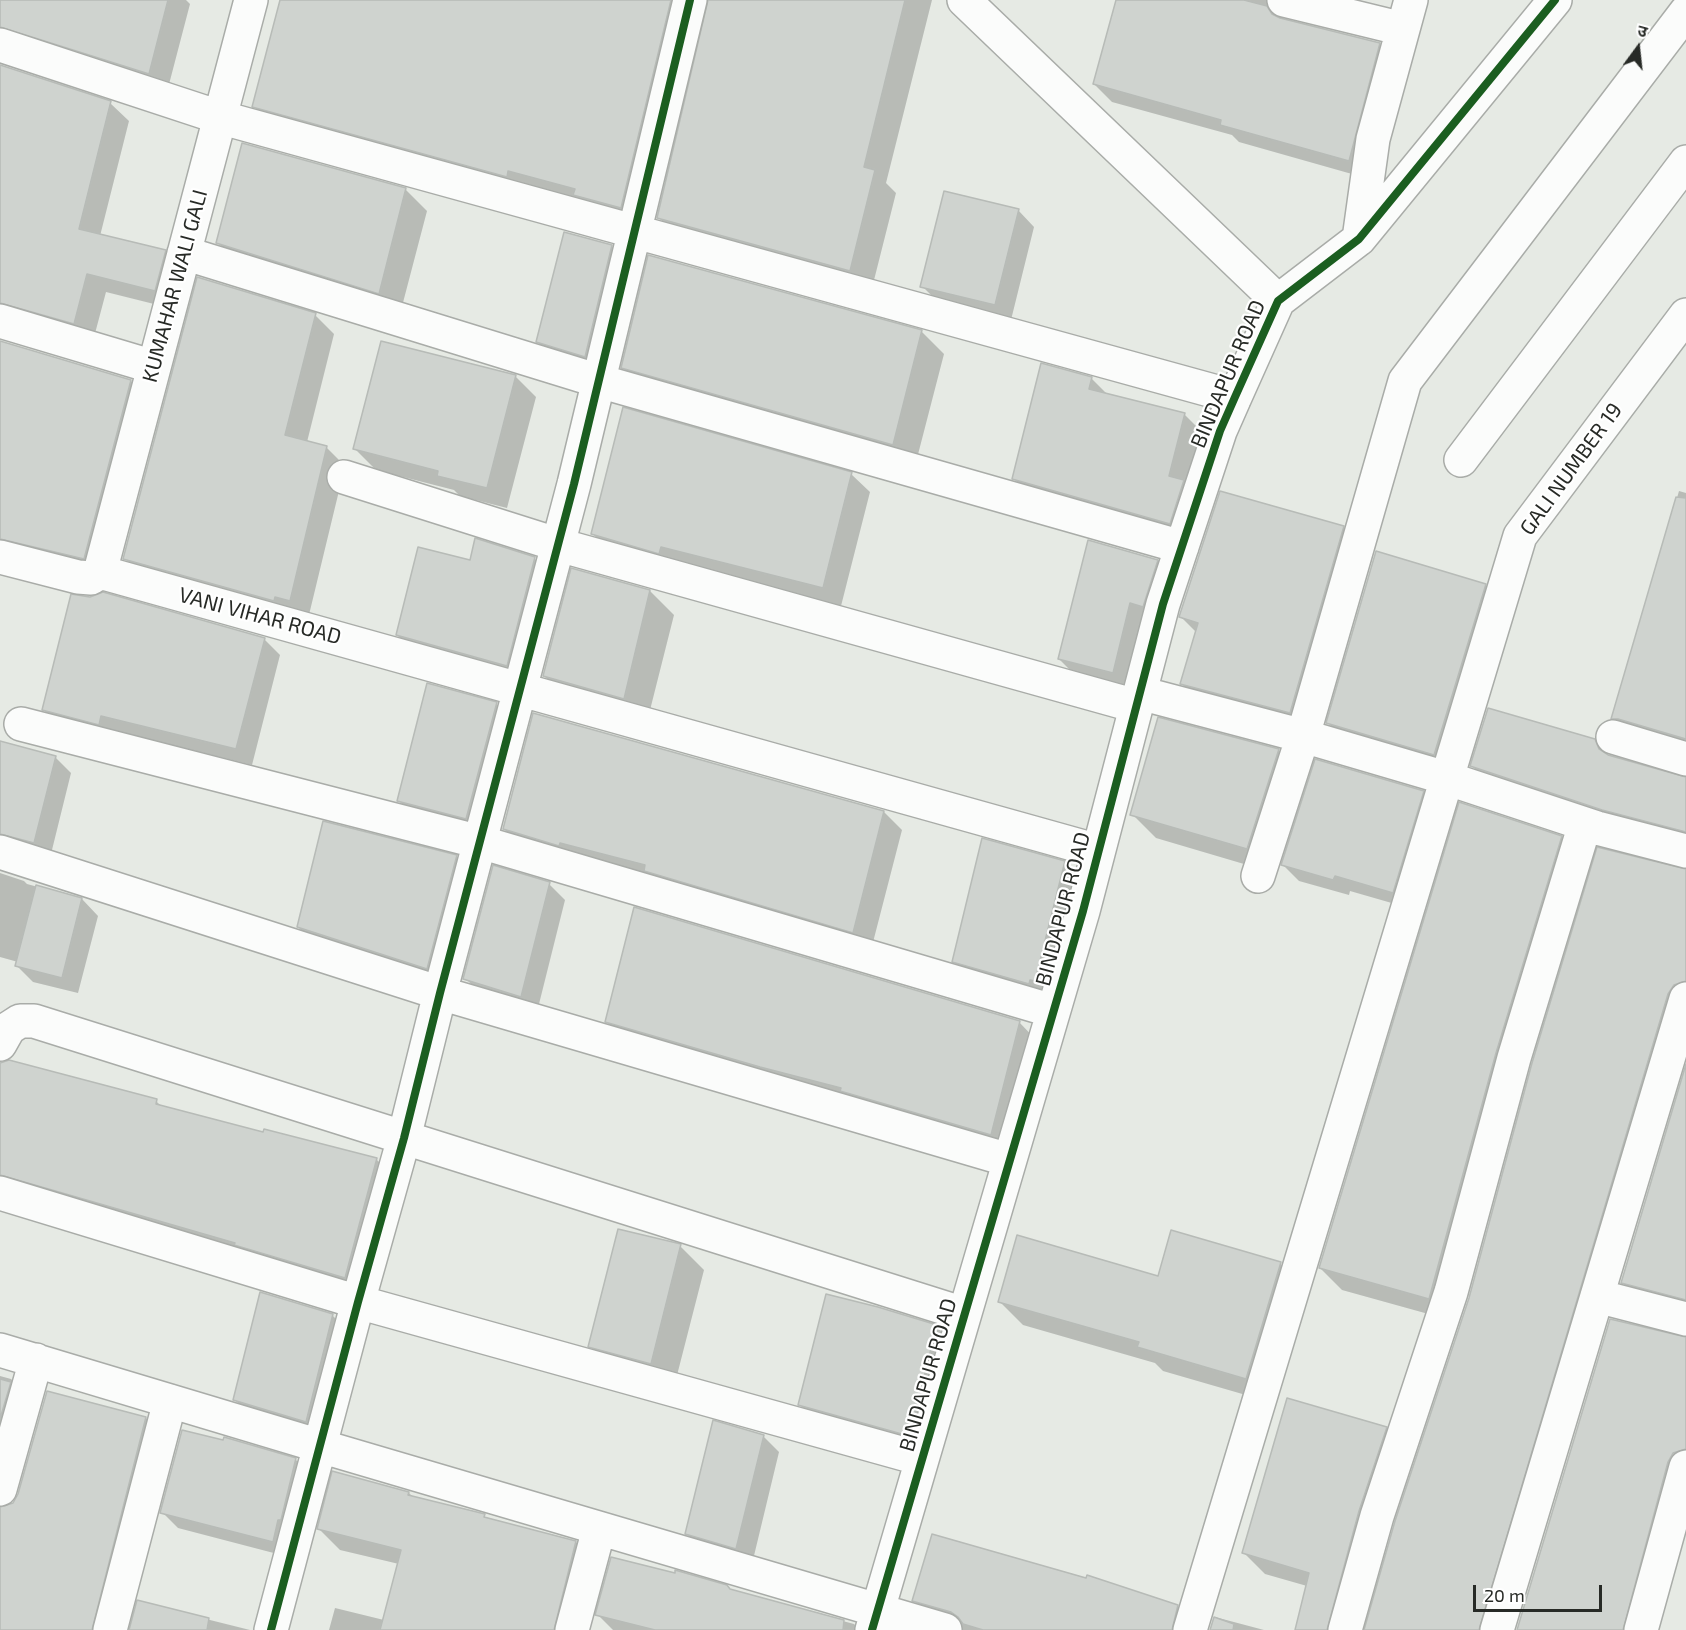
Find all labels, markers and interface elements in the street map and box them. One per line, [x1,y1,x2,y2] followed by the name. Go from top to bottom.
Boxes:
[1608,18,1668,78] north arrow
[1636,20,1650,41] text: उ
[137,187,213,385] street label: KUMAHAR WALI GALI
[1185,296,1271,452] street label: BINDAPUR ROAD
[1515,398,1627,540] street label: GALI NUMBER 19
[176,582,344,650] street label: VANI VIHAR ROAD
[1030,829,1096,989] street label: BINDAPUR ROAD
[894,1295,962,1455] street label: BINDAPUR ROAD
[1476,1573,1605,1611] scale bar
[1484,1584,1525,1606] text: 20 m

